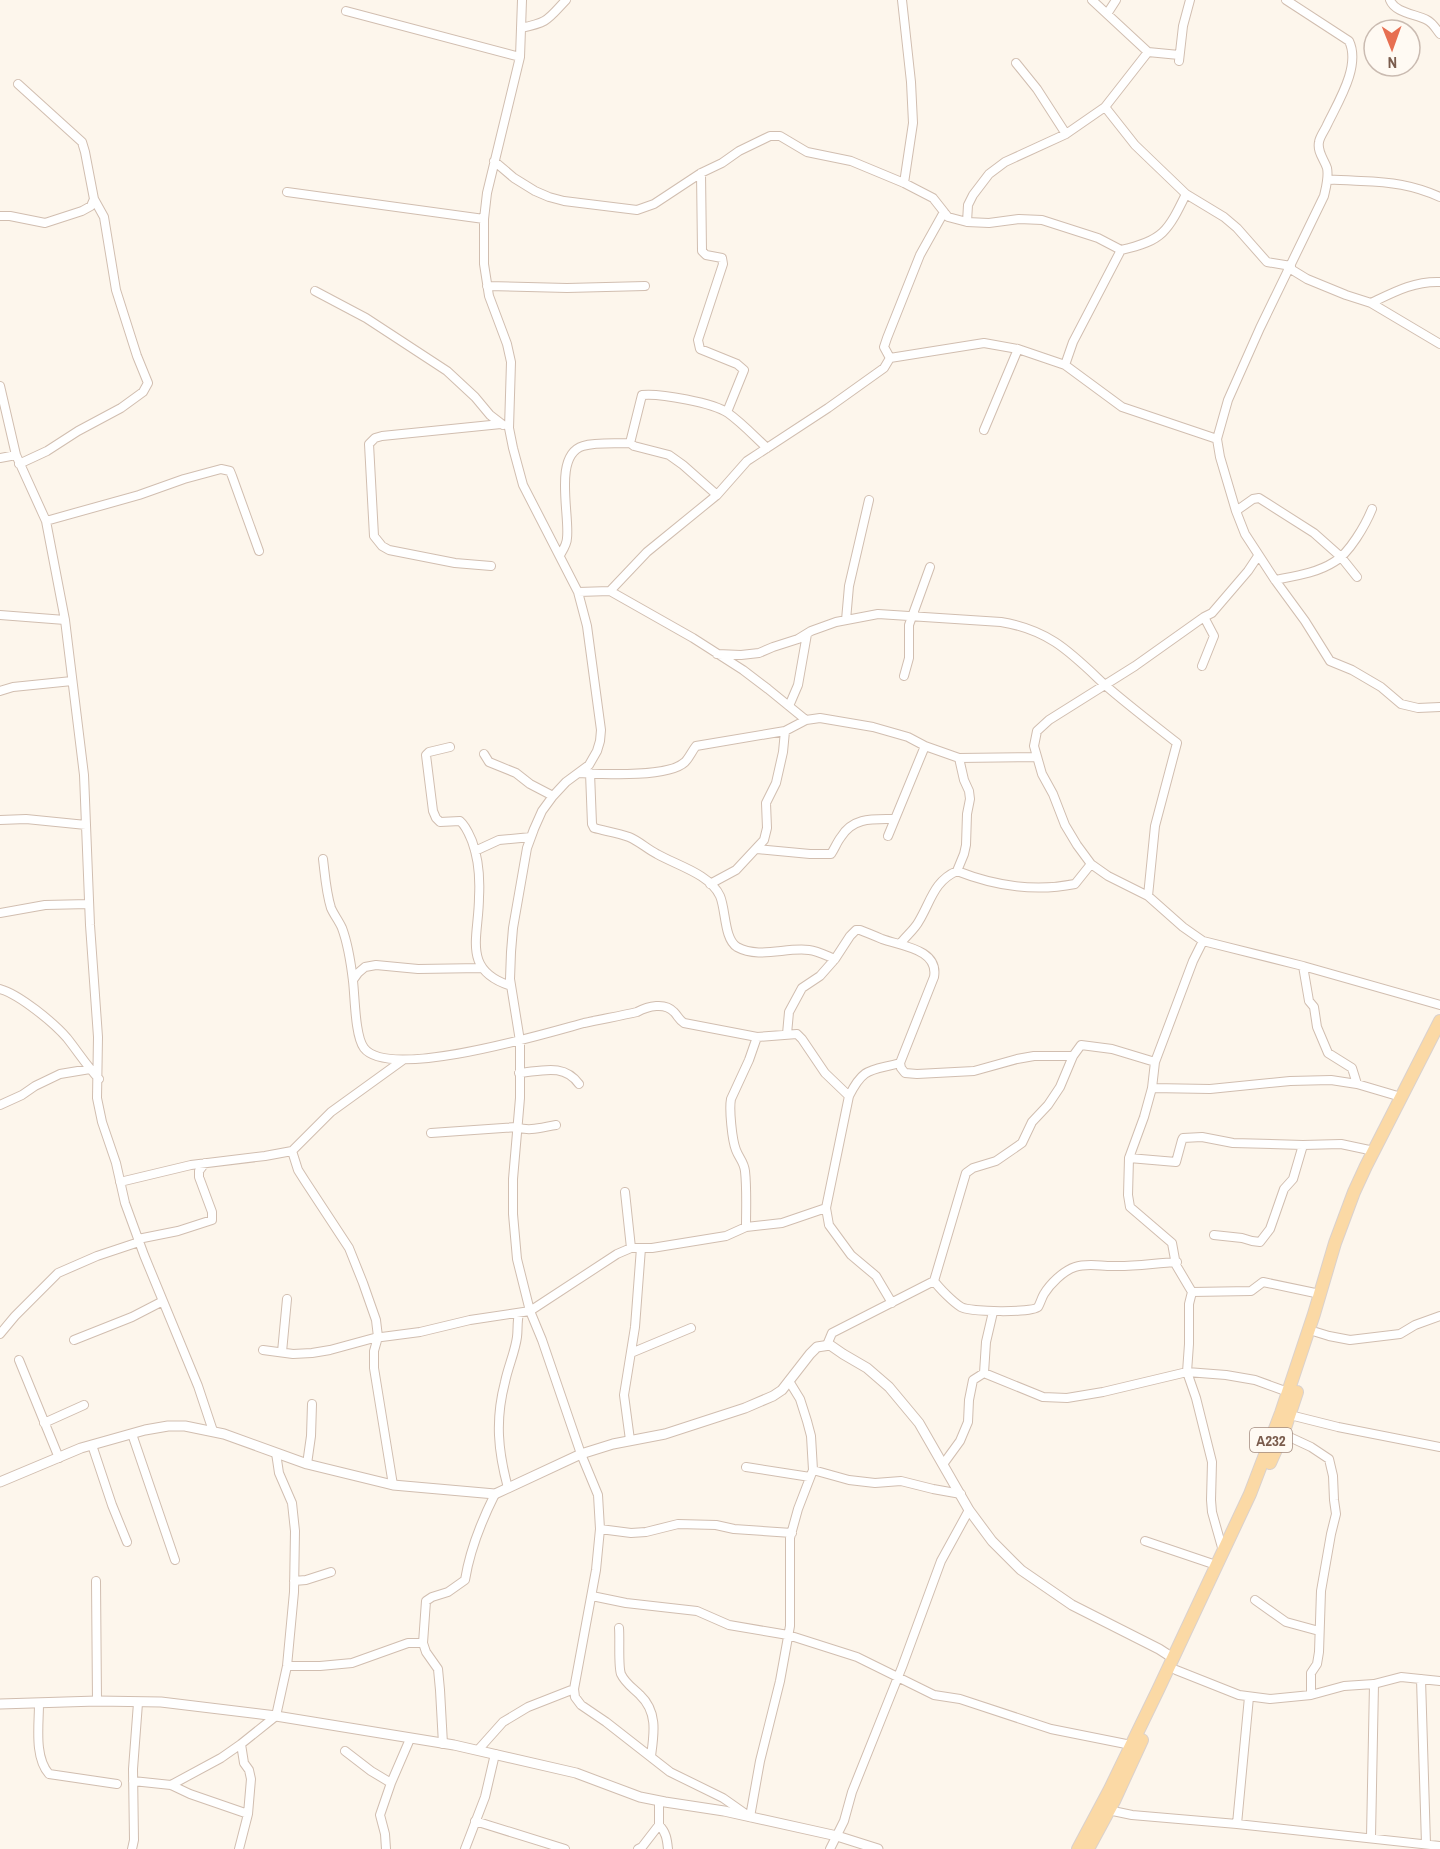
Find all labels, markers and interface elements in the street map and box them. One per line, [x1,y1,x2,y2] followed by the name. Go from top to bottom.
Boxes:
[1362,18,1422,78] north arrow
[1387,52,1397,74] text: N
[1250,1428,1292,1452] road number: A232

